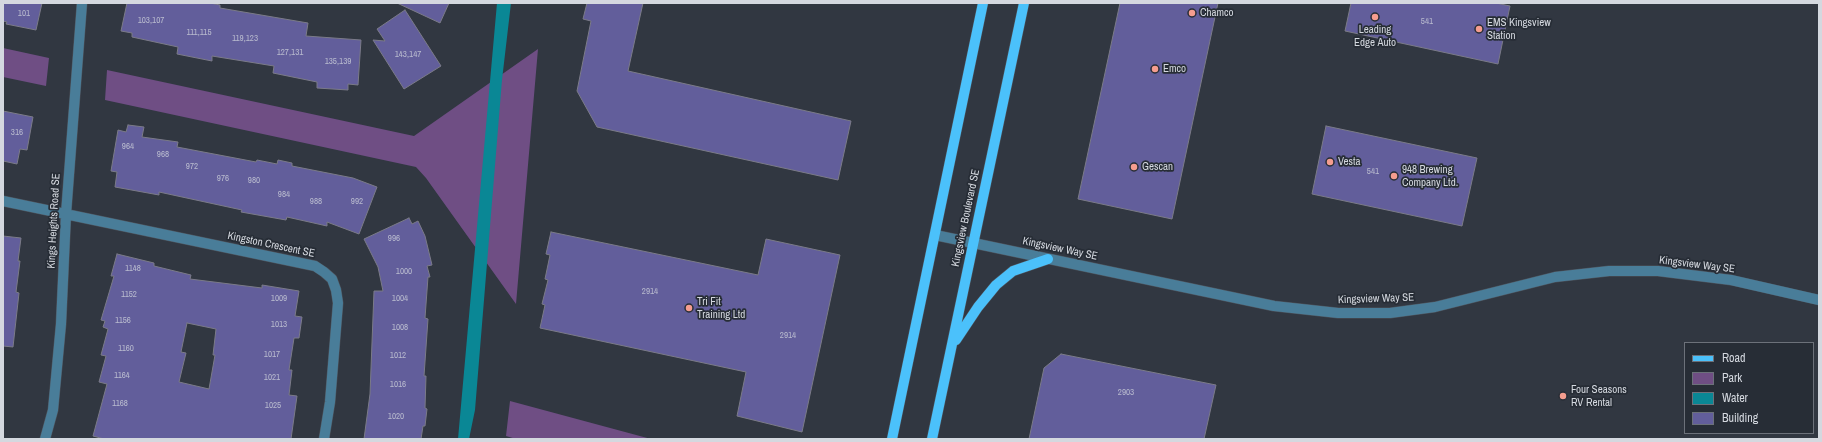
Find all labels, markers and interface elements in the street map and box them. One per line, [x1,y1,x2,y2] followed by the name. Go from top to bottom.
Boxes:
[1200,6,1234,20] place label: Chamco
[1187,8,1197,18] marker: Chamco
[18,9,30,19] house number: 101
[1370,12,1380,22] marker: Leading Edge Auto
[138,16,164,26] house number: 103,107
[1487,16,1551,42] place label: EMS Kingsview Station
[1421,17,1433,27] house number: 541
[1354,23,1396,49] place label: Leading Edge Auto
[1474,24,1484,34] marker: EMS Kingsview Station
[186,28,212,38] house number: 111,115
[232,34,258,44] house number: 119,123
[277,48,303,58] house number: 127,131
[395,50,421,60] house number: 143,147
[325,57,351,67] house number: 135,139
[1163,62,1186,76] place label: Emco
[1150,64,1160,74] marker: Emco
[11,128,23,138] house number: 316
[122,142,134,152] house number: 964
[157,150,169,160] house number: 968
[1338,155,1361,169] place label: Vesta
[1325,157,1335,167] marker: Vesta
[1142,160,1173,174] place label: Gescan
[186,162,198,172] house number: 972
[1129,162,1139,172] marker: Gescan
[1402,163,1458,189] place label: 948 Brewing Company Ltd.
[1367,167,1379,177] house number: 541
[949,168,983,268] street label: Kingsview Boulevard SE
[1389,171,1399,181] marker: 948 Brewing Company Ltd.
[45,173,63,269] street label: Kings Heights Road SE
[217,174,229,184] house number: 976
[248,176,260,186] house number: 980
[278,190,290,200] house number: 984
[310,197,322,207] house number: 988
[351,197,363,207] house number: 992
[226,229,316,261] street label: Kingston Crescent SE
[388,234,400,244] house number: 996
[1021,235,1099,263] street label: Kingsview Way SE
[1658,254,1736,276] street label: Kingsview Way SE
[125,264,141,274] house number: 1148
[396,267,412,277] house number: 1000
[642,287,658,297] house number: 2914
[121,290,137,300] house number: 1152
[1338,291,1414,307] street label: Kingsview Way SE
[271,294,287,304] house number: 1009
[392,294,408,304] house number: 1004
[697,295,745,321] place label: Tri Fit Training Ltd
[684,303,694,313] marker: Tri Fit Training Ltd
[115,316,131,326] house number: 1156
[271,320,287,330] house number: 1013
[392,323,408,333] house number: 1008
[780,331,796,341] house number: 2914
[1684,342,1814,434] legend
[118,344,134,354] house number: 1160
[264,350,280,360] house number: 1017
[1722,350,1746,366] text: Road
[390,351,406,361] house number: 1012
[1722,370,1742,386] text: Park
[114,371,130,381] house number: 1164
[264,373,280,383] house number: 1021
[390,380,406,390] house number: 1016
[1571,383,1627,409] place label: Four Seasons RV Rental
[1118,388,1134,398] house number: 2903
[1722,390,1748,406] text: Water
[1558,391,1568,401] marker: Four Seasons RV Rental
[112,399,128,409] house number: 1168
[265,401,281,411] house number: 1025
[1722,410,1758,426] text: Building
[388,412,404,422] house number: 1020

